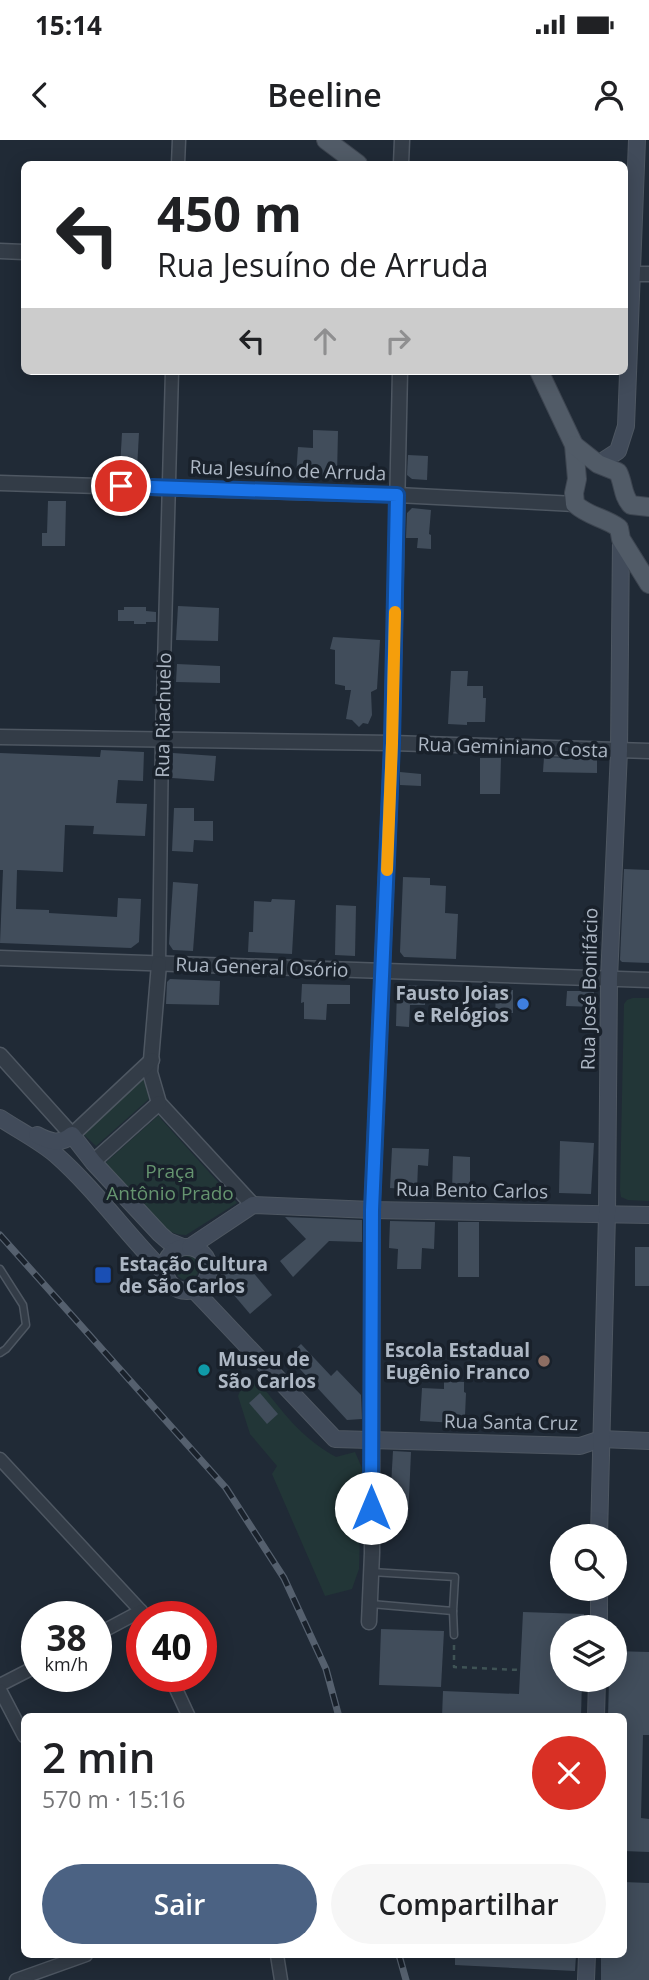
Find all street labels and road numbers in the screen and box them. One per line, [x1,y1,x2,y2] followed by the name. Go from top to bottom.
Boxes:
[189,454,387,486] street label: Rua Jesuíno de Arruda
[149,652,177,778] street label: Rua Riachuelo
[417,731,609,763] street label: Rua Geminiano Costa
[575,908,603,1070] street label: Rua José Bonifácio
[175,951,349,983] street label: Rua General Osório
[396,1176,548,1204] street label: Rua Bento Carlos
[444,1408,578,1436] street label: Rua Santa Cruz

